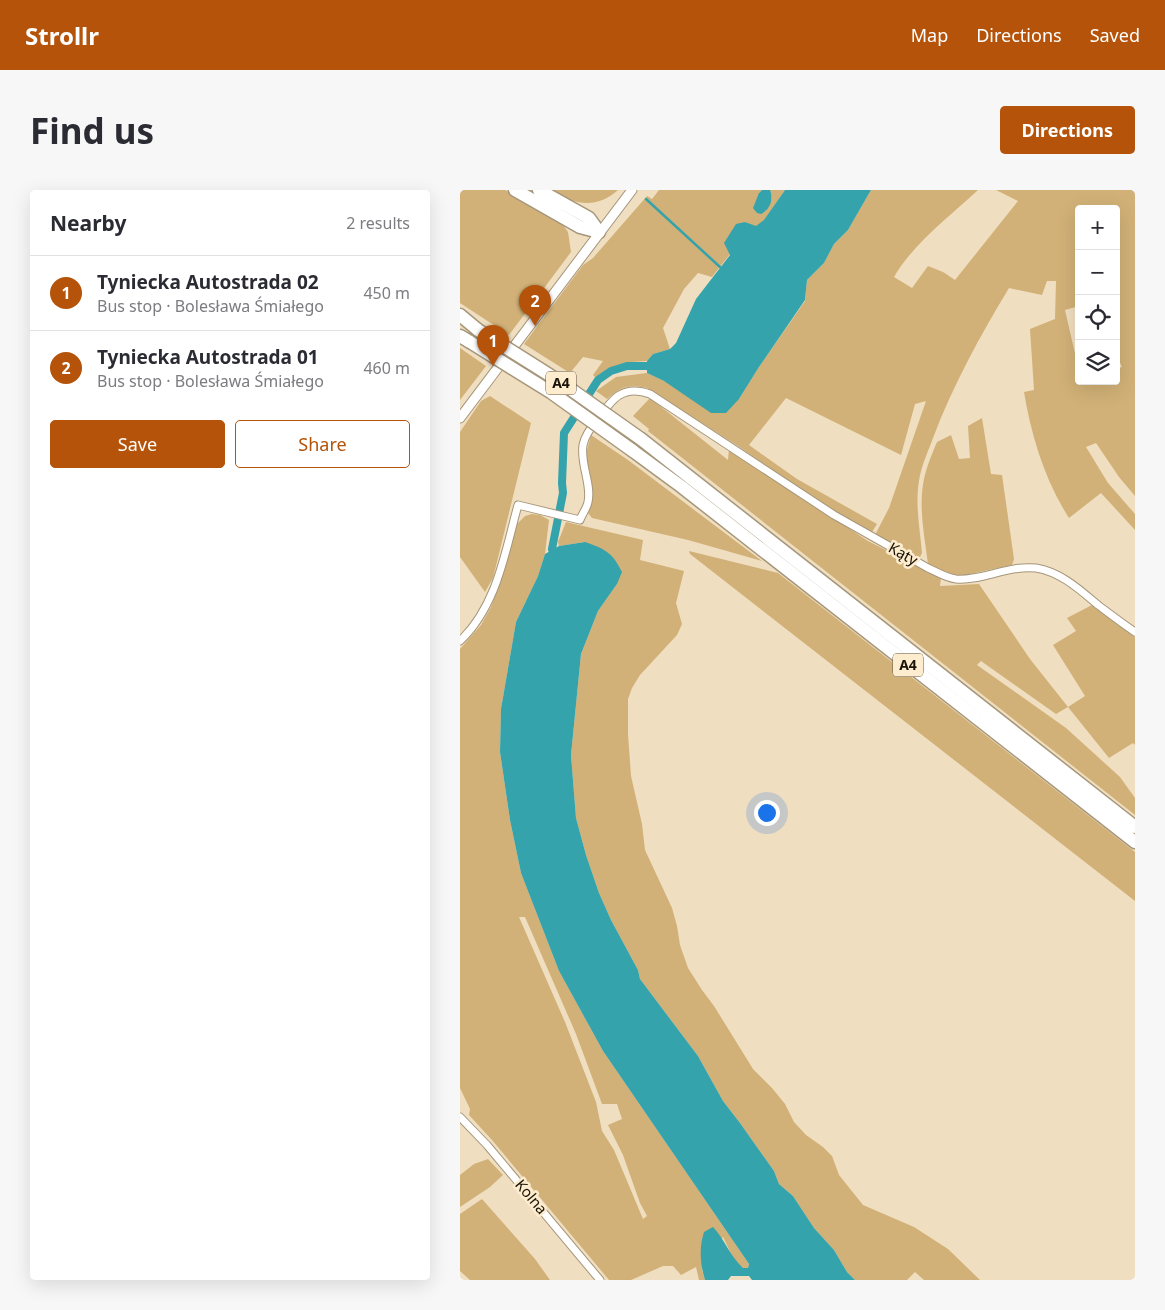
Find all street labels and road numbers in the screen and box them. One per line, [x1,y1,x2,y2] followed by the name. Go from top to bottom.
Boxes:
[546,372,576,394] road number: A4
[885,537,922,569] street label: Kąty
[893,654,923,676] road number: A4
[511,1175,552,1218] street label: Kolna

